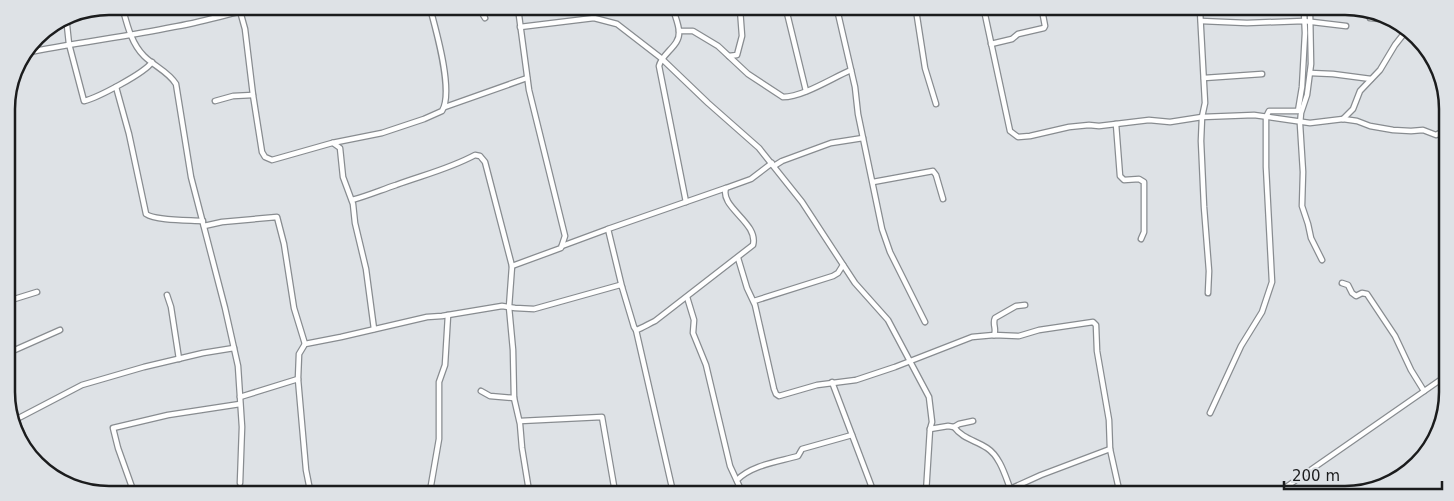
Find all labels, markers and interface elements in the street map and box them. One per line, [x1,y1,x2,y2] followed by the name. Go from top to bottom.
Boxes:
[1284,458,1442,490] scale bar
[1292,467,1340,485] text: 200 m

